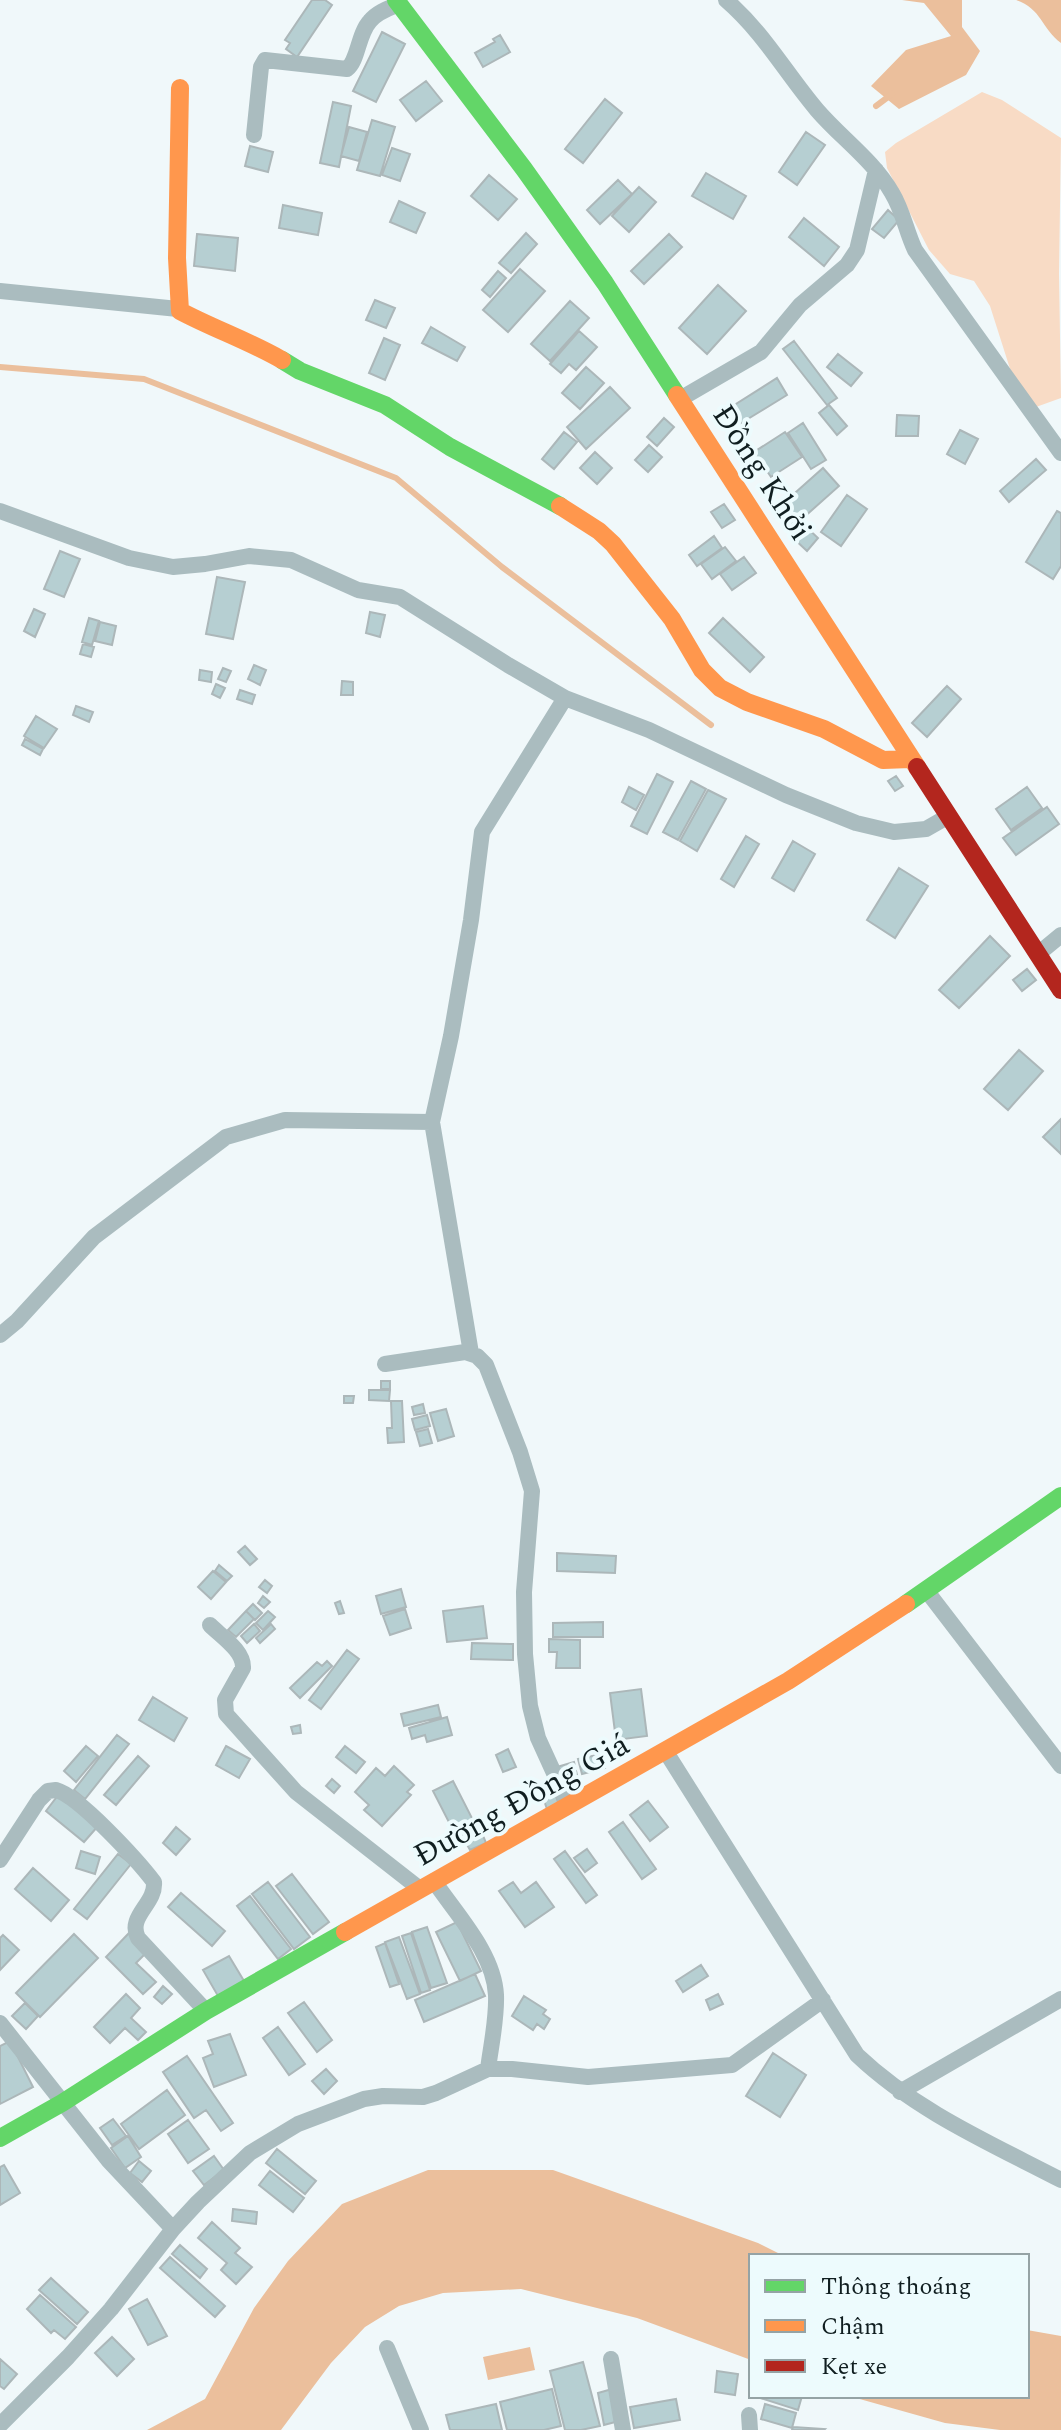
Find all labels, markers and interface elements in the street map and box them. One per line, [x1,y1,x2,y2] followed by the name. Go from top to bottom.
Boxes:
[699,395,824,551] street label: Đồng Khởi
[405,1720,639,1880] street label: Đường Đồng Giá
[749,2254,1029,2398] legend
[821,2269,971,2305] text: Thông thoáng
[821,2309,885,2345] text: Chậm
[821,2349,887,2385] text: Kẹt xe

